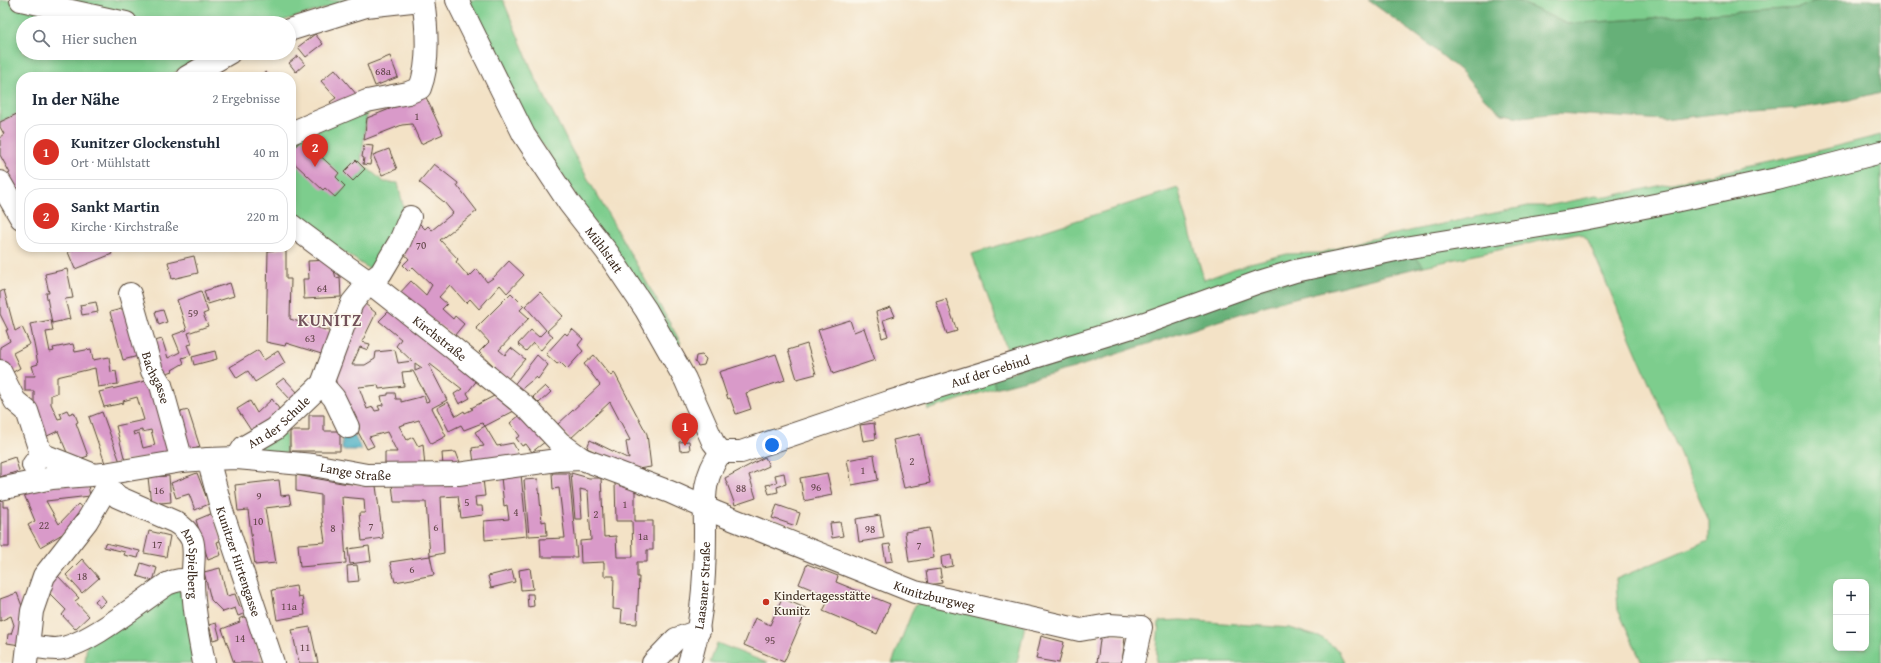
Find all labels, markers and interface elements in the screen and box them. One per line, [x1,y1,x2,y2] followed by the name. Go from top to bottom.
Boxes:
[16,16,296,60] search box
[30,27,52,49] icon: search
[62,28,137,49] text: Hier suchen
[375,63,392,79] house number: 68a
[32,86,120,111] text: In der Nähe
[212,89,280,108] text: 2 Ergebnisse
[414,108,420,124] house number: 1
[71,132,220,153] text: Kunitzer Glockenstuhl
[302,134,328,167] pin: 2
[43,143,49,162] text: 1
[253,143,279,162] text: 40 m
[71,153,150,172] text: Ort · Mühlstatt
[71,196,160,217] text: Sankt Martin
[43,207,49,226] text: 2
[247,207,279,226] text: 220 m
[71,217,179,236] text: Kirche · Kirchstraße
[581,223,628,278] street label: Mühlstatt
[416,237,426,253] house number: 70
[317,280,327,296] house number: 64
[188,305,198,321] house number: 59
[298,307,362,332] district label: KUNITZ
[409,311,471,366] street label: Kirchstraße
[305,330,315,346] house number: 63
[137,349,175,406] street label: Bachgasse
[948,350,1032,392] street label: Auf der Gebind
[244,391,314,453] street label: An der Schule
[672,413,698,446] pin: 1
[762,435,782,455] your location
[909,453,915,469] house number: 2
[319,458,391,485] street label: Lange Straße
[860,462,866,478] house number: 1
[811,479,821,495] house number: 96
[736,480,746,496] house number: 88
[154,482,164,498] house number: 16
[256,488,262,504] house number: 9
[464,494,470,510] house number: 5
[622,496,628,512] house number: 1
[211,504,266,619] street label: Kunitzer Hirtengasse
[513,504,519,520] house number: 4
[593,506,599,522] house number: 2
[253,513,263,529] house number: 10
[39,517,49,533] house number: 22
[368,518,374,534] house number: 7
[433,519,439,535] house number: 6
[330,520,336,536] house number: 8
[865,521,875,537] house number: 98
[177,523,203,600] street label: Am Spielberg
[638,528,649,544] house number: 1a
[152,536,162,552] house number: 17
[916,537,922,553] house number: 7
[689,542,715,631] street label: Laasaner Straße
[409,561,415,577] house number: 6
[77,568,87,584] house number: 18
[891,576,977,616] street label: Kunitzburgweg
[1833,579,1869,651] map controls
[1833,579,1869,615] button: +
[774,586,871,620] place label: Kindertagesstätte Kunitz
[761,597,771,607] marker: Kindertagesstätte Kunitz
[281,598,298,614] house number: 11a
[1833,615,1869,651] button: −
[235,630,245,646] house number: 14
[765,632,775,648] house number: 95
[300,639,310,655] house number: 11

